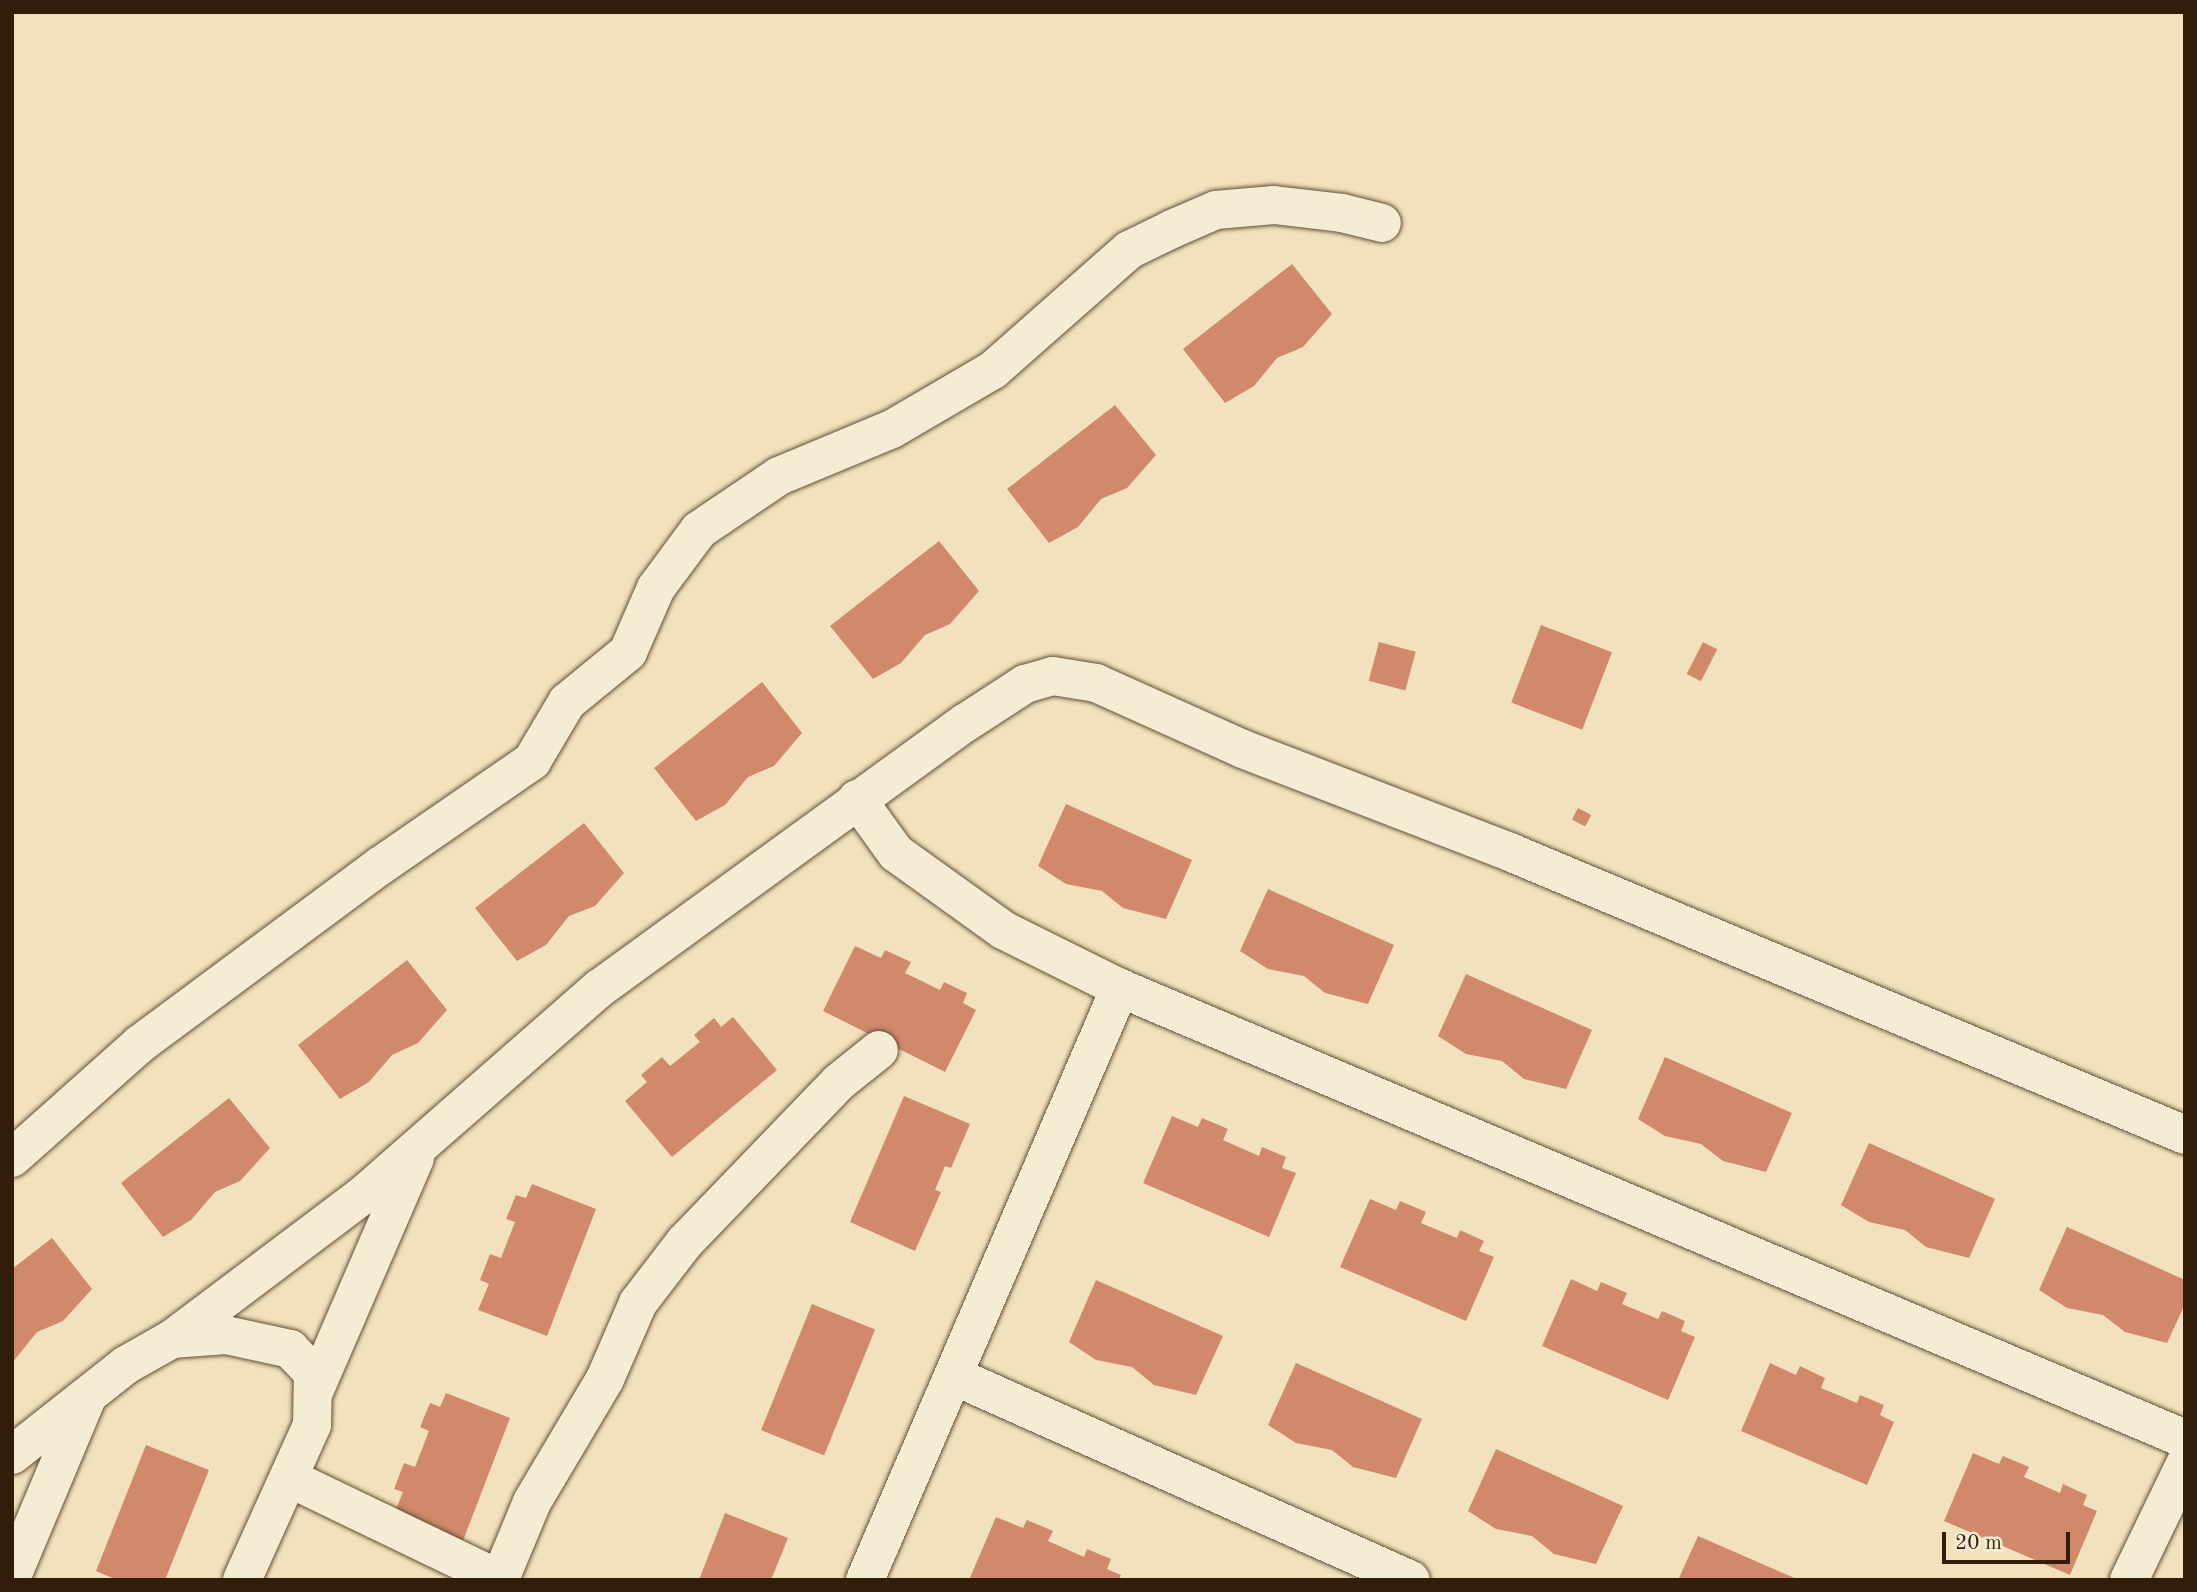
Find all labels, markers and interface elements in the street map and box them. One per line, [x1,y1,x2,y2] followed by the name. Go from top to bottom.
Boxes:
[1945,1518,2073,1562] scale bar
[1955,1533,2002,1554] text: 20 m

